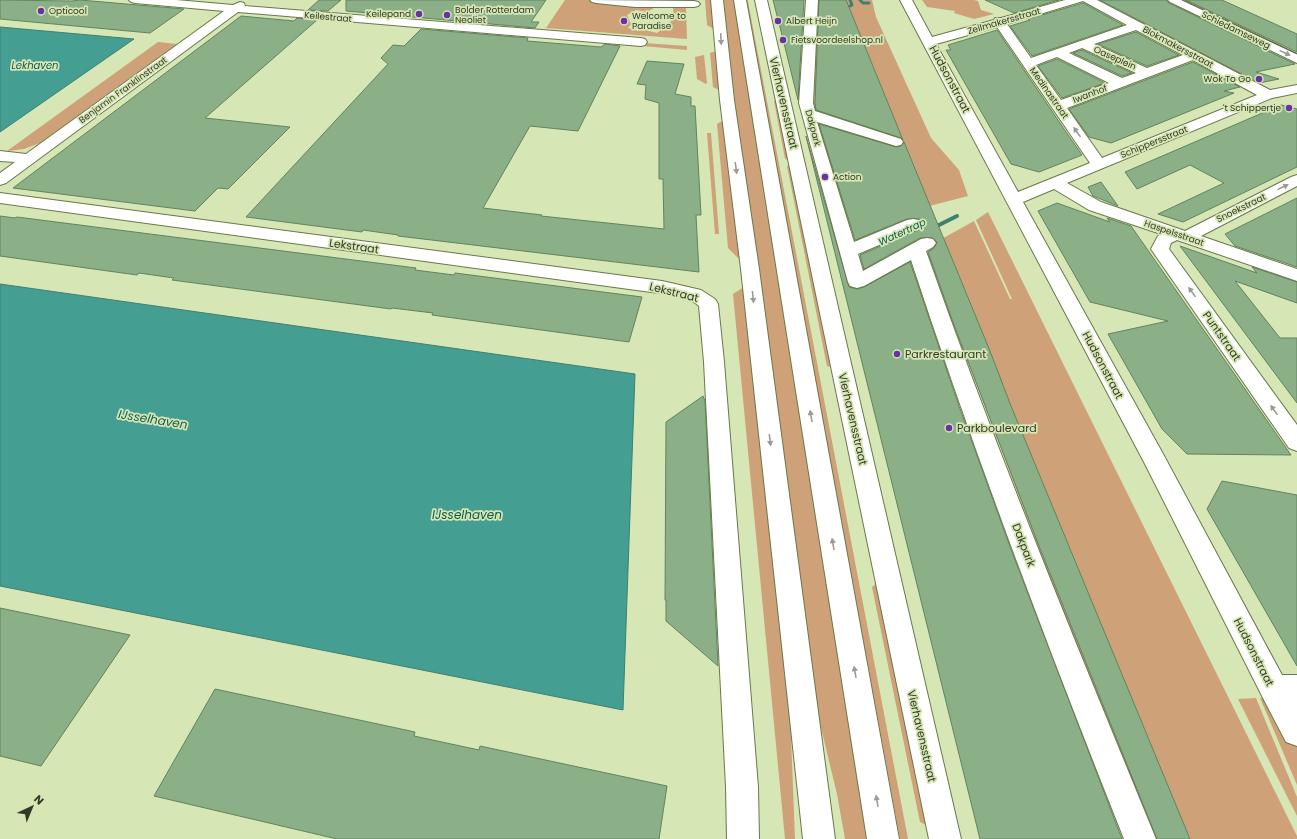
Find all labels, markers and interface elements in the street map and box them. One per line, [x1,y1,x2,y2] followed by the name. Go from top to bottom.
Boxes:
[455,4,534,26] place label: Bolder Rotterdam Neoliet
[49,5,87,17] place label: Opticool
[966,5,1042,37] street label: Zeilmakersstraat
[36,6,46,16] marker: Opticool
[366,8,411,20] place label: Keilepand
[1200,8,1272,52] street label: Schiedamseweg
[304,9,352,25] street label: Keilestraat
[414,9,424,19] marker: Keilepand
[442,10,452,20] marker: Bolder Rotterdam Neoliet
[632,10,686,32] place label: Welcome to Paradise
[786,15,837,27] place label: Albert Heijn
[619,16,629,26] marker: Welcome to Paradise
[773,16,783,26] marker: Albert Heijn
[1141,23,1215,71] street label: Blokmakersstraat
[718,33,725,45] one-way arrow
[791,34,883,46] place label: Fietsvoordeelshop.nl
[778,35,788,45] marker: Fietsvoordeelshop.nl
[925,42,975,116] street label: Hudsonstraat
[1092,43,1138,73] street label: Oaseplein
[1279,50,1291,56] one-way arrow
[77,54,169,126] street label: Benjamin Franklinstraat
[766,55,802,151] street label: Vierhavensstraat
[11,58,59,73] water label: Lekhaven
[1027,65,1071,121] street label: Medinastraat
[1204,73,1251,85] place label: Wok To Go
[1254,74,1264,84] marker: Wok To Go
[1071,82,1109,106] street label: Iwanhof
[1223,102,1281,114] place label: 't Schippertje
[1284,103,1294,113] marker: 't Schippertje
[802,108,824,148] street label: Dakpark
[1119,123,1189,161] street label: Schippersstraat
[1073,127,1081,138] one-way arrow
[733,162,740,174] one-way arrow
[833,171,862,183] place label: Action
[820,172,830,182] marker: Action
[1277,184,1288,191] one-way arrow
[1214,191,1268,225] street label: Snoekstraat
[876,214,928,250] water label: Watertrap
[1143,217,1205,249] street label: Haspelsstraat
[328,235,380,257] street label: Lekstraat
[648,278,700,306] street label: Lekstraat
[1187,287,1196,298] one-way arrow
[750,291,756,303] one-way arrow
[1199,308,1245,364] street label: Puntstraat
[1078,328,1128,402] street label: Hudsonstraat
[905,346,986,362] place label: Parkrestaurant
[892,349,902,359] marker: Parkrestaurant
[835,371,871,467] street label: Vierhavensstraat
[117,405,189,433] water label: IJsselhaven
[1270,405,1278,415] one-way arrow
[808,410,814,422] one-way arrow
[957,420,1037,436] place label: Parkboulevard
[944,423,954,433] marker: Parkboulevard
[767,434,773,446] one-way arrow
[432,506,502,523] water label: IJsselhaven
[1008,521,1040,569] street label: Dakpark
[830,538,836,550] one-way arrow
[1230,615,1278,689] street label: Hudsonstraat
[852,666,858,679] one-way arrow
[904,688,940,784] street label: Vierhavensstraat
[12,787,52,827] north arrow
[30,791,47,808] text: N
[874,794,880,807] one-way arrow

